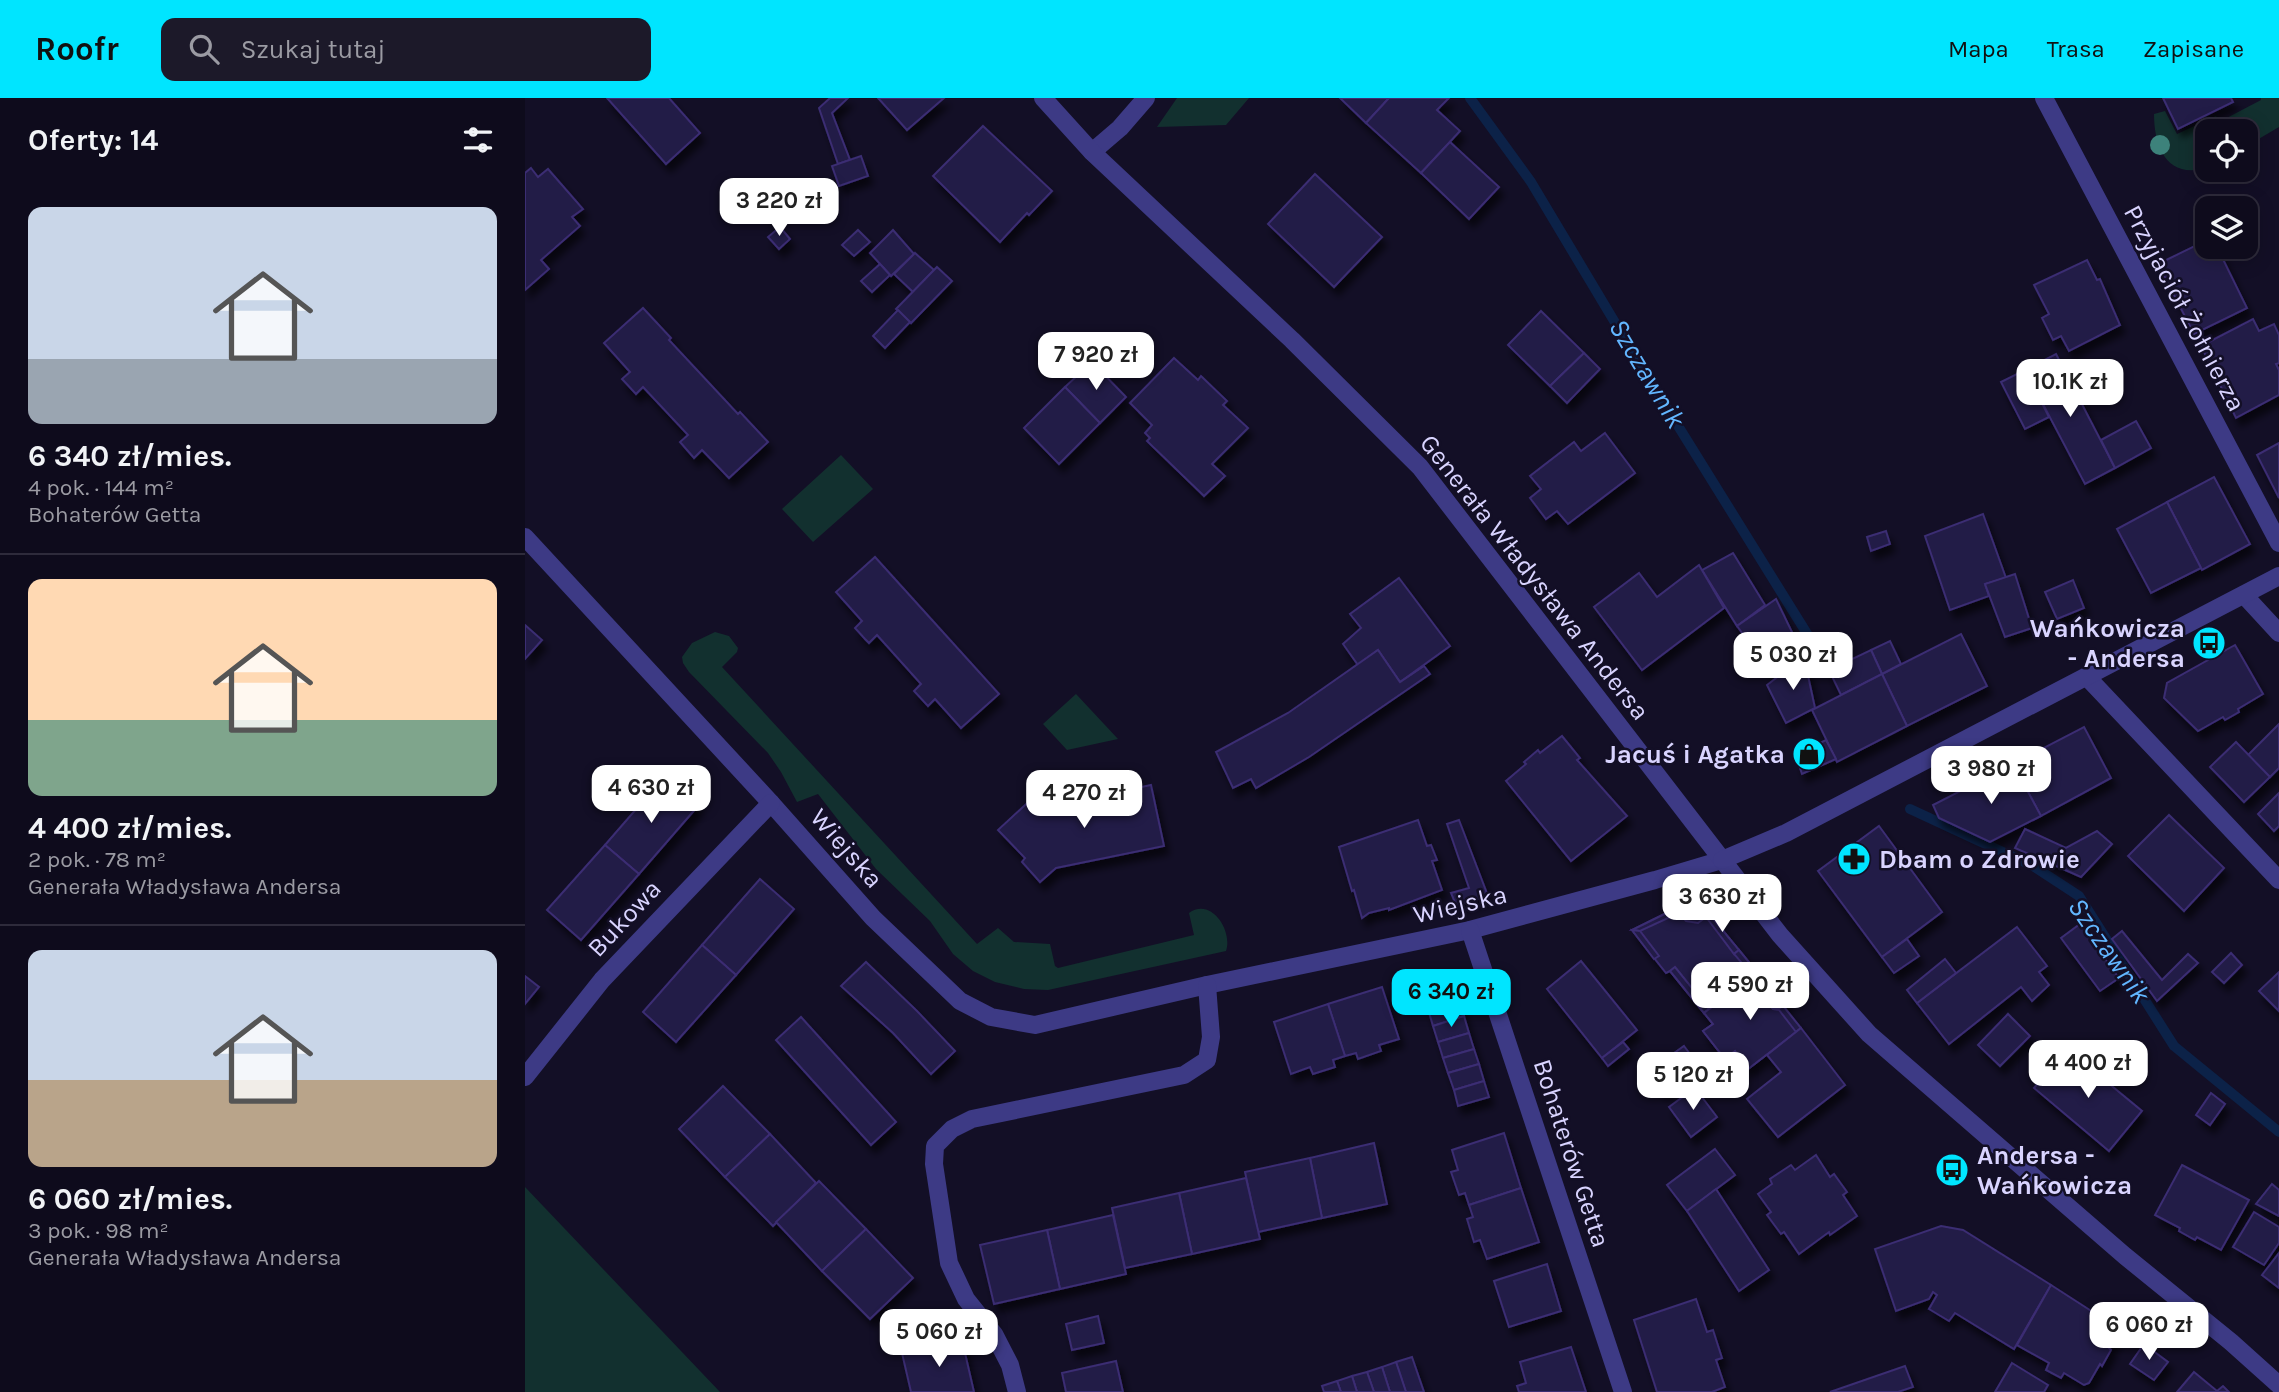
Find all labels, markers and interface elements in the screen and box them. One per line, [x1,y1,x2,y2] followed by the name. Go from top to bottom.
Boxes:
[161,18,651,81] search box
[35,30,119,68] text: Roofr
[185,30,223,68] icon: search
[241,34,386,65] text: Szukaj tutaj
[1948,35,2009,63] text: Mapa
[2047,35,2105,63] text: Trasa
[2143,35,2244,63] text: Zapisane
[2195,119,2258,259] map controls
[2195,119,2258,182] button: locate
[459,121,497,159] icon: filters
[28,122,158,158] text: Oferty: 14
[707,178,851,238] pin: 3 220 zł
[736,187,822,214] text: 3 220 zł
[2195,196,2258,259] button: layers
[2117,200,2252,417] street label: Przyjaciół Żołnierza
[200,253,326,379] icon: home
[1602,313,1693,434] water label: Szczawnik
[1024,332,1168,392] pin: 7 920 zł
[1054,341,1138,368] text: 7 920 zł
[1998,360,2142,419] pin: 10.1K zł
[2032,368,2108,395] text: 10.1K zł
[1413,428,1656,726] street label: Generała Władysława Andersa
[28,438,232,474] text: 6 340 zł/mies.
[28,474,174,501] text: 4 pok. · 144 m²
[28,501,201,528] text: Bohaterów Getta
[2030,613,2185,674] place label: Wańkowicza - Andersa
[2190,624,2228,662] bus stop icon: Wańkowicza - Andersa
[200,625,326,751] icon: home
[1721,632,1865,692] pin: 5 030 zł
[1750,641,1836,668] text: 5 030 zł
[1790,735,1828,773] shop icon: Jacuś i Agatka
[1605,739,1785,770] place label: Jacuś i Agatka
[1919,746,2063,806] pin: 3 980 zł
[1947,755,2035,782] text: 3 980 zł
[579,766,723,825] pin: 4 630 zł
[1012,770,1156,830] pin: 4 270 zł
[608,774,694,801] text: 4 630 zł
[1042,779,1126,806] text: 4 270 zł
[804,802,890,894] street label: Wiejska
[28,810,231,846] text: 4 400 zł/mies.
[1835,840,1873,878] pharmacy icon: Dbam o Zdrowie
[1879,844,2080,875] place label: Dbam o Zdrowie
[28,846,166,873] text: 2 pok. · 78 m²
[28,873,341,900] text: Generała Władysława Andersa
[581,873,668,963] street label: Bukowa
[1650,874,1794,934] pin: 3 630 zł
[1410,879,1510,930] street label: Wiejska
[1678,883,1766,910] text: 3 630 zł
[2061,891,2158,1010] water label: Szczawnik
[1678,962,1822,1022] pin: 4 590 zł
[1379,970,1523,1029] pin: 6 340 zł
[1707,971,1793,998] text: 4 590 zł
[1408,978,1494,1005] text: 6 340 zł
[200,996,326,1122] icon: home
[2016,1040,2160,1100] pin: 4 400 zł
[2045,1049,2131,1076] text: 4 400 zł
[1621,1052,1765,1112] pin: 5 120 zł
[1526,1055,1617,1251] street label: Bohaterów Getta
[1653,1061,1733,1088] text: 5 120 zł
[1977,1140,2132,1201] place label: Andersa - Wańkowicza
[1933,1151,1971,1189] bus stop icon: Andersa - Wańkowicza
[28,1181,232,1217] text: 6 060 zł/mies.
[28,1217,169,1244] text: 3 pok. · 98 m²
[28,1244,341,1271] text: Generała Władysława Andersa
[2077,1302,2221,1362] pin: 6 060 zł
[867,1310,1011,1369] pin: 5 060 zł
[2105,1311,2193,1338] text: 6 060 zł
[896,1318,982,1345] text: 5 060 zł

